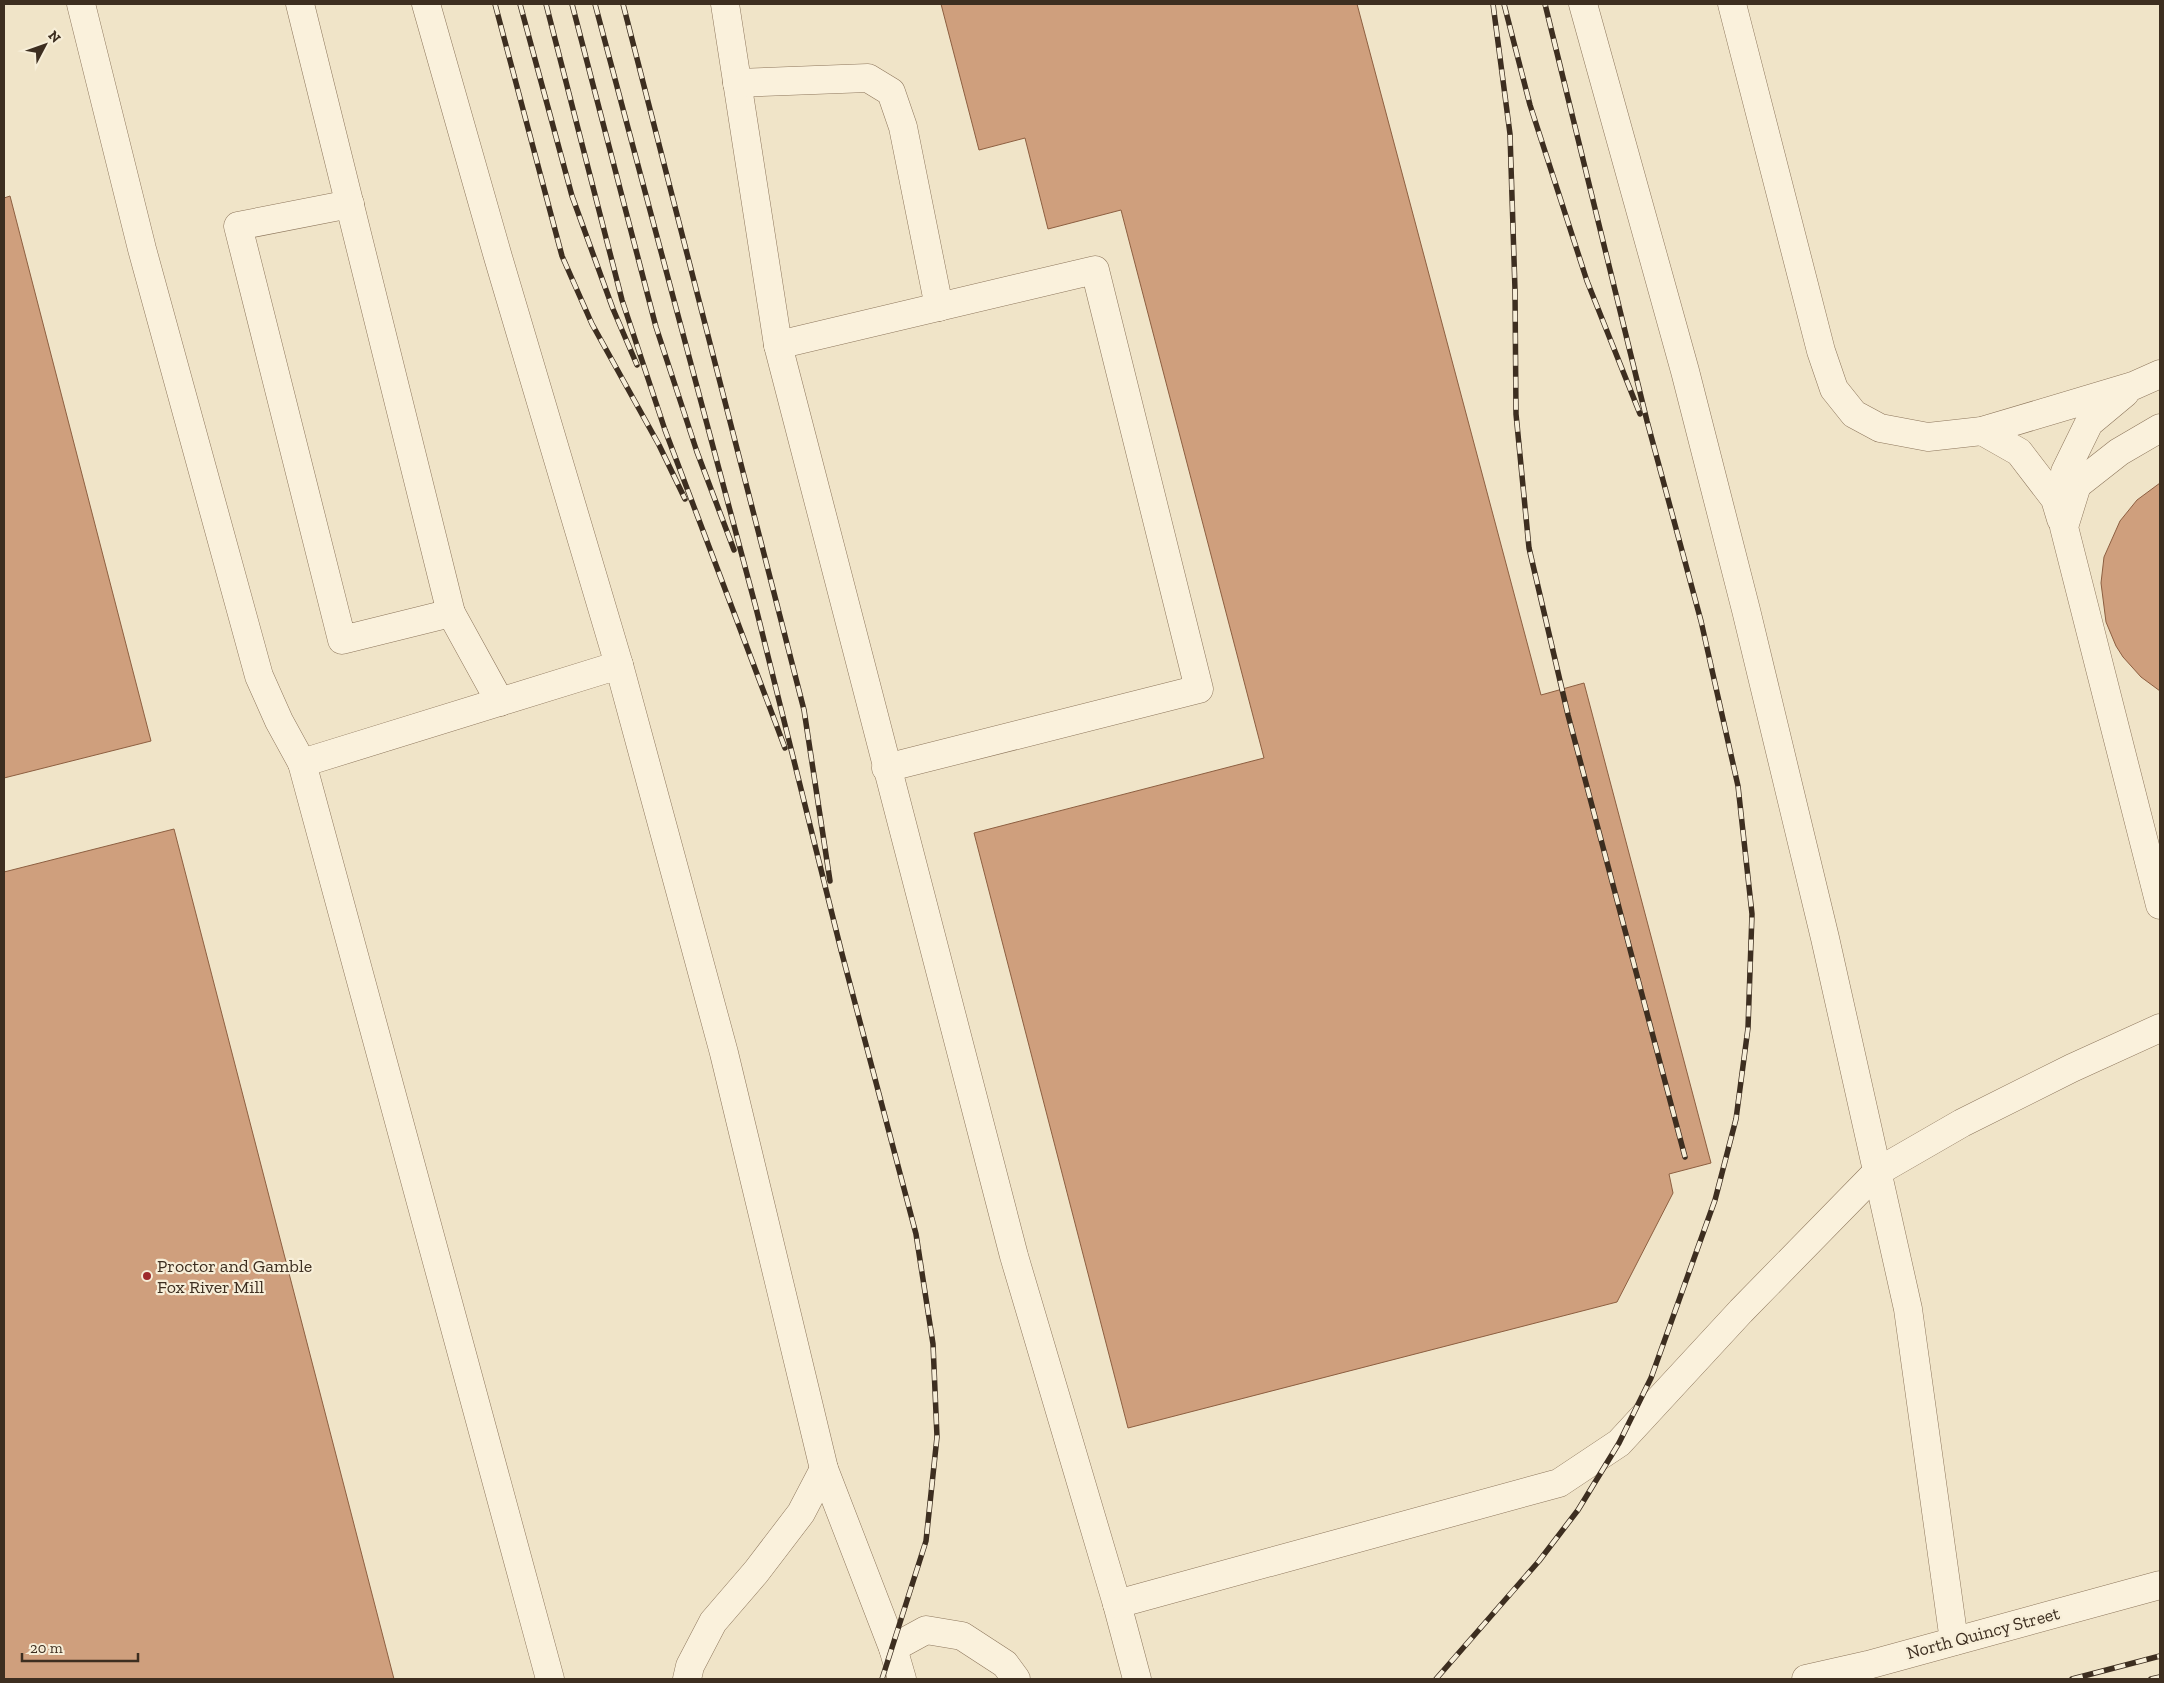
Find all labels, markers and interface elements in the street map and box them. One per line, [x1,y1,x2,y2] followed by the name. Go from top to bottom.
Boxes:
[20,20,70,70] north arrow
[45,27,65,47] text: N
[157,1255,312,1298] place label: Proctor and Gamble Fox River Mill
[141,1270,153,1282] marker: Proctor and Gamble Fox River Mill
[1904,1602,2062,1664] street label: North Quincy Street
[22,1630,139,1662] scale bar
[30,1639,63,1657] text: 20 m

